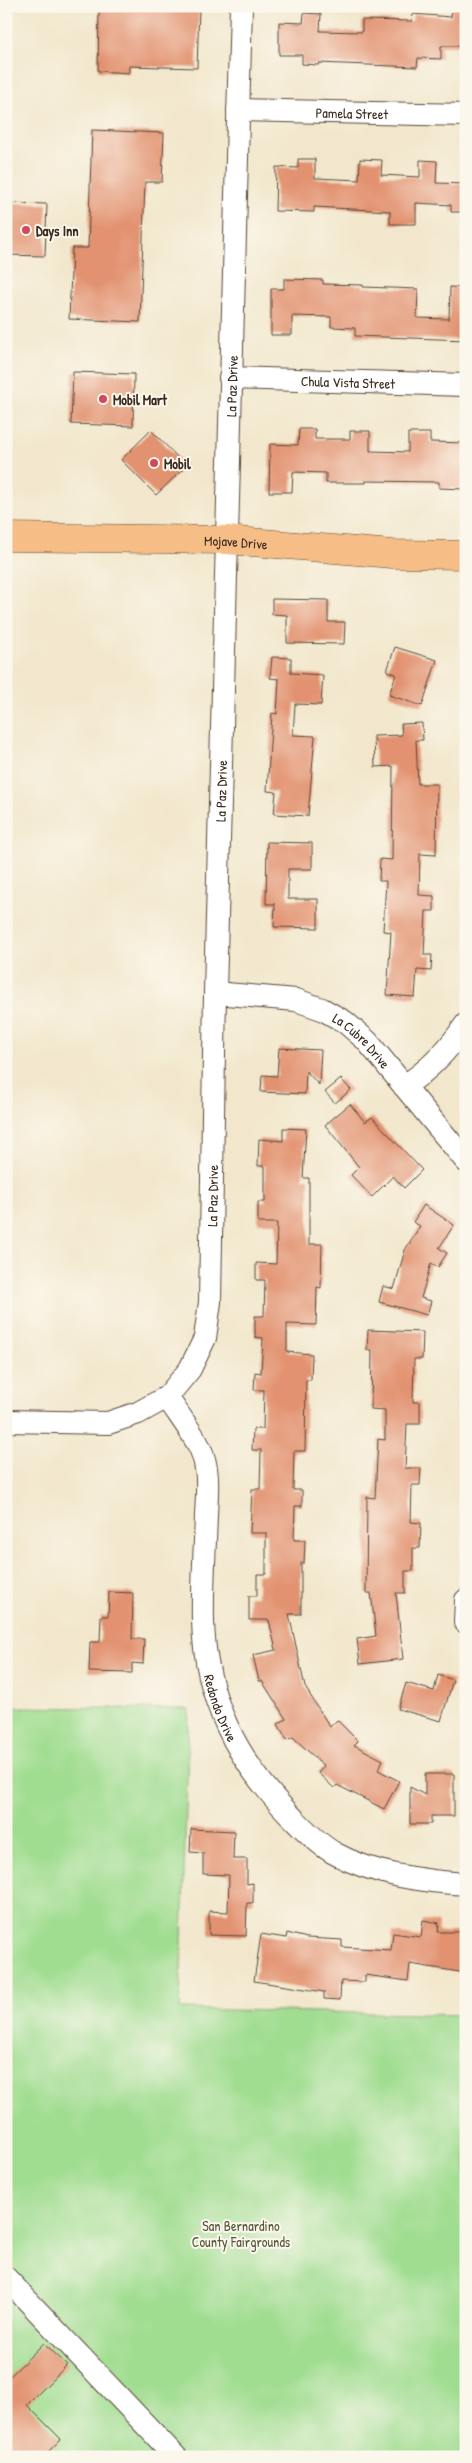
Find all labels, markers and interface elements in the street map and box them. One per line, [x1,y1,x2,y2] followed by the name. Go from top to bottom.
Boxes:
[316,102,389,123] street label: Pamela Street
[36,221,79,242] place label: Days Inn
[20,224,32,236] marker: Days Inn
[221,354,241,417] street label: La Paz Drive
[301,371,396,392] street label: Chula Vista Street
[113,390,168,409] place label: Mobil Mart
[97,393,109,405] marker: Mobil Mart
[164,454,191,473] place label: Mobil
[148,457,160,469] marker: Mobil
[204,530,269,553] street label: Mojave Drive
[210,759,231,822] street label: La Paz Drive
[330,1008,395,1072] street label: La Cubre Drive
[202,1164,222,1227] street label: La Paz Drive
[200,1672,243,1745] street label: Redondo Drive
[192,2216,290,2252] park label: San Bernardino County Fairgrounds

